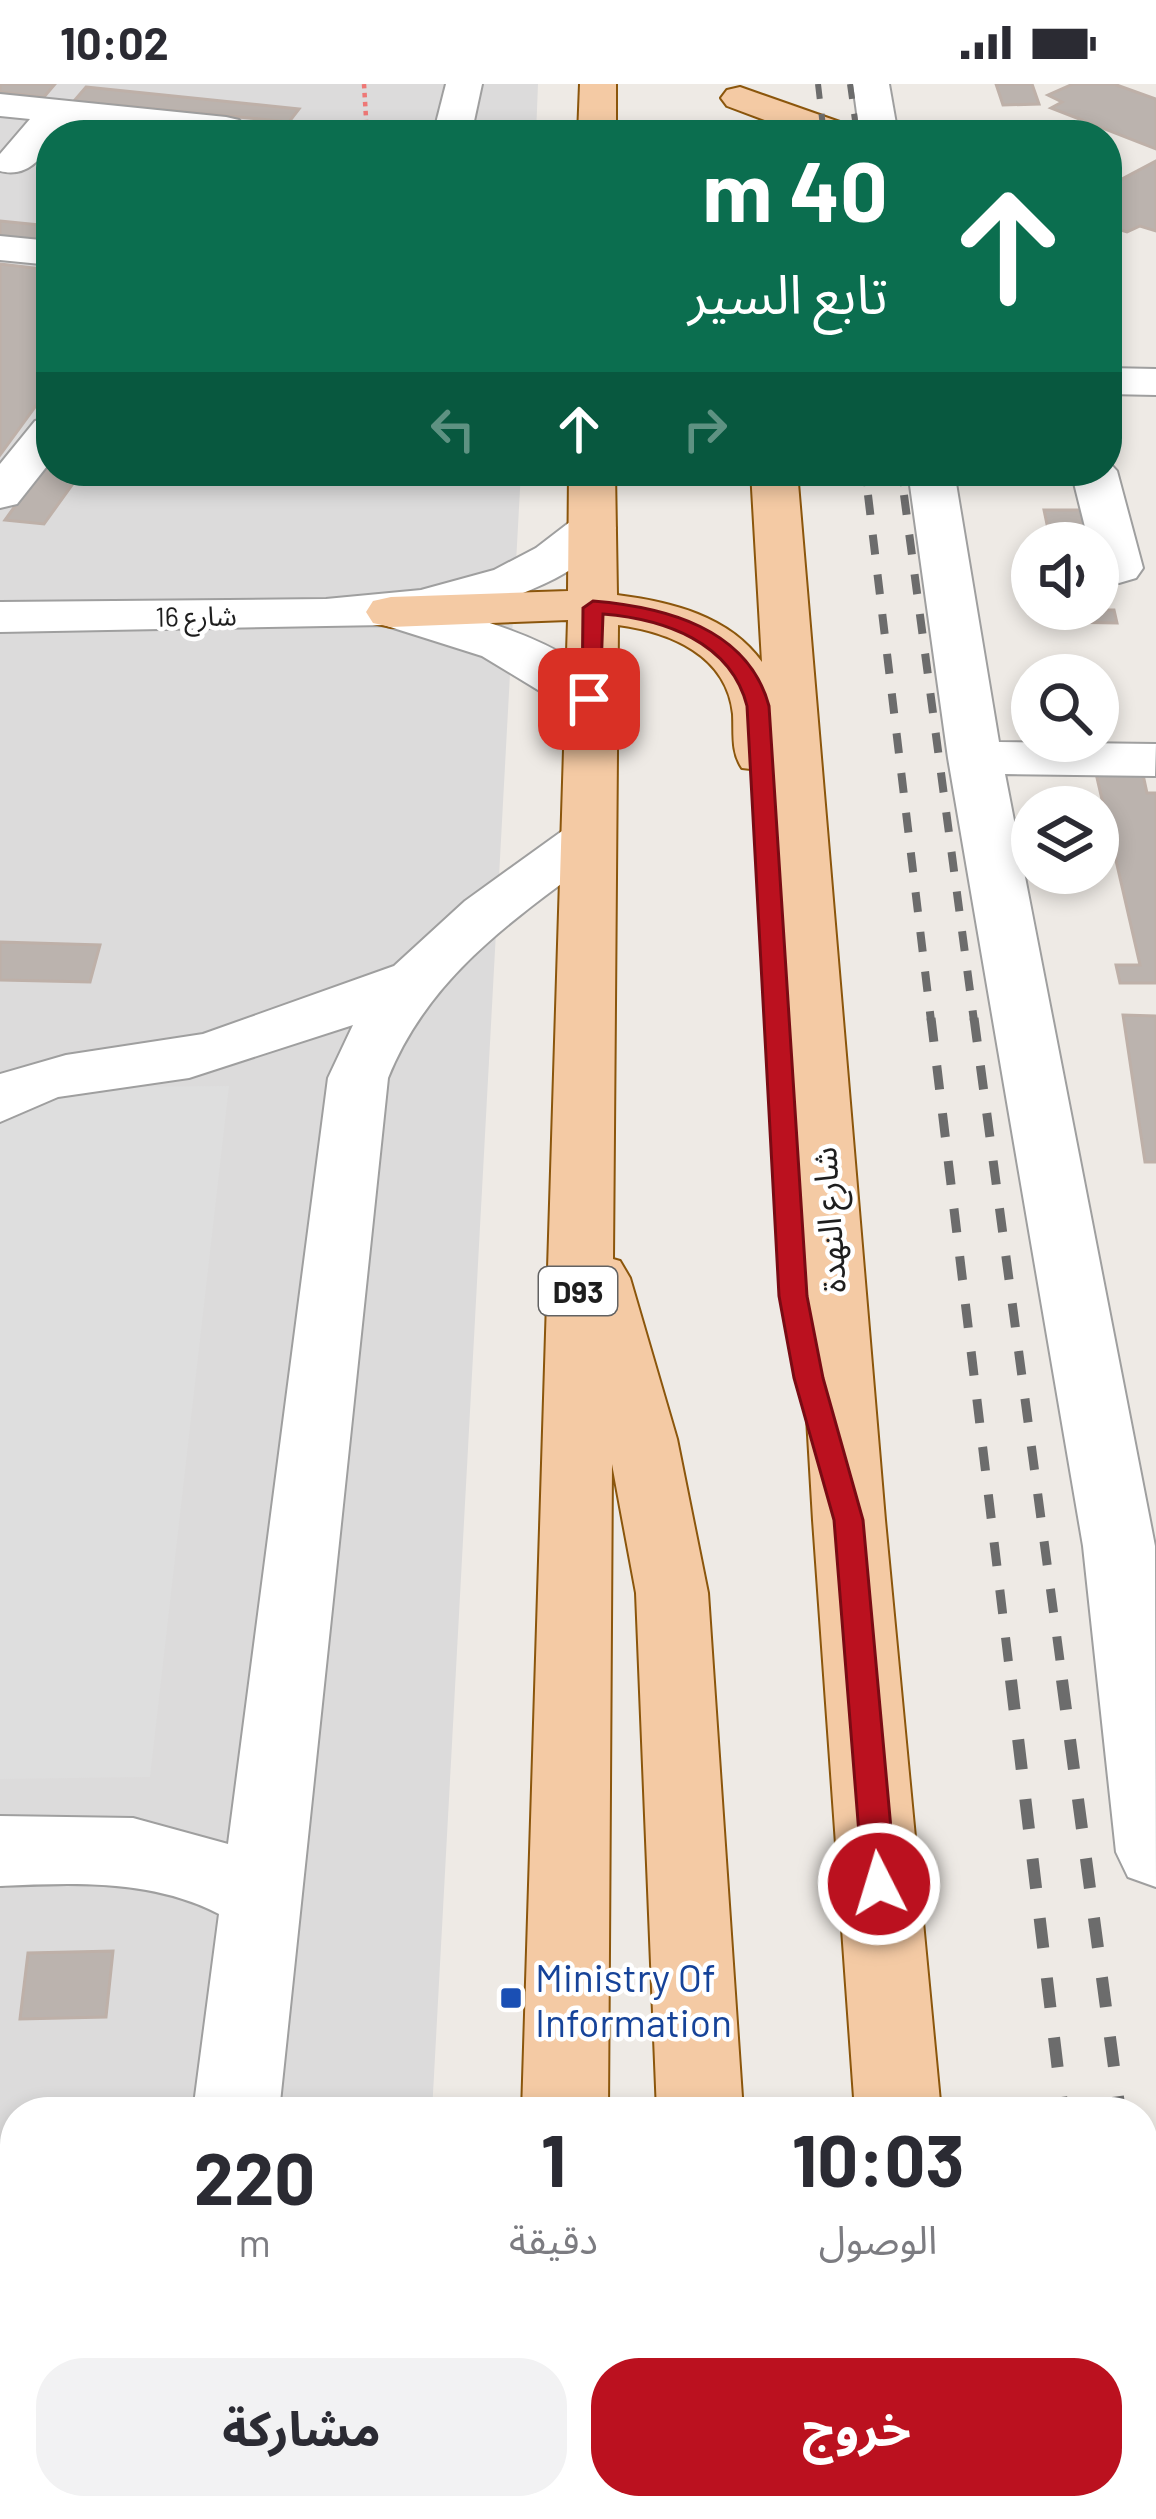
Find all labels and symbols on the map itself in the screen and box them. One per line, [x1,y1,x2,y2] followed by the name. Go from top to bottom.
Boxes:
[155,598,237,638] street label: شارع 16
[538,648,640,750] pin
[803,1145,859,1294] street label: شارع النهدة
[539,1267,617,1315] road number: D93
[816,1821,942,1947] position arrow
[535,1953,732,2045] place label: Ministry Of Information
[498,1985,524,2011] marker: Ministry Of Information

